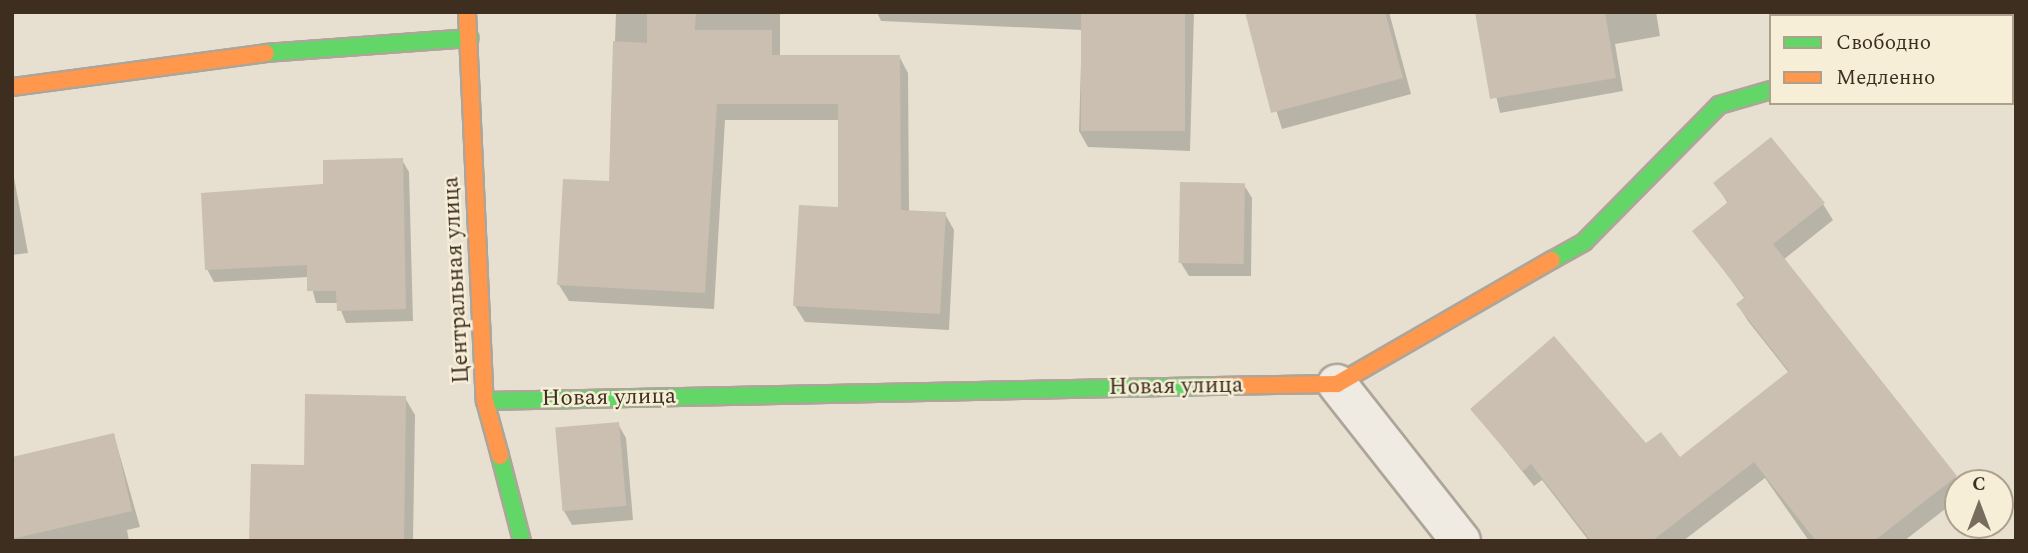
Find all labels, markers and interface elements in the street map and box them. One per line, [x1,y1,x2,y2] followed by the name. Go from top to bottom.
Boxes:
[1769,14,2014,105] legend
[1836,27,1931,59] text: Свободно
[1836,62,1935,94] text: Медленно
[438,176,476,384] street label: Центральная улица
[1109,372,1243,402] street label: Новая улица
[542,383,676,413] street label: Новая улица
[1944,469,2014,539] north arrow
[1972,470,1986,499] text: С

